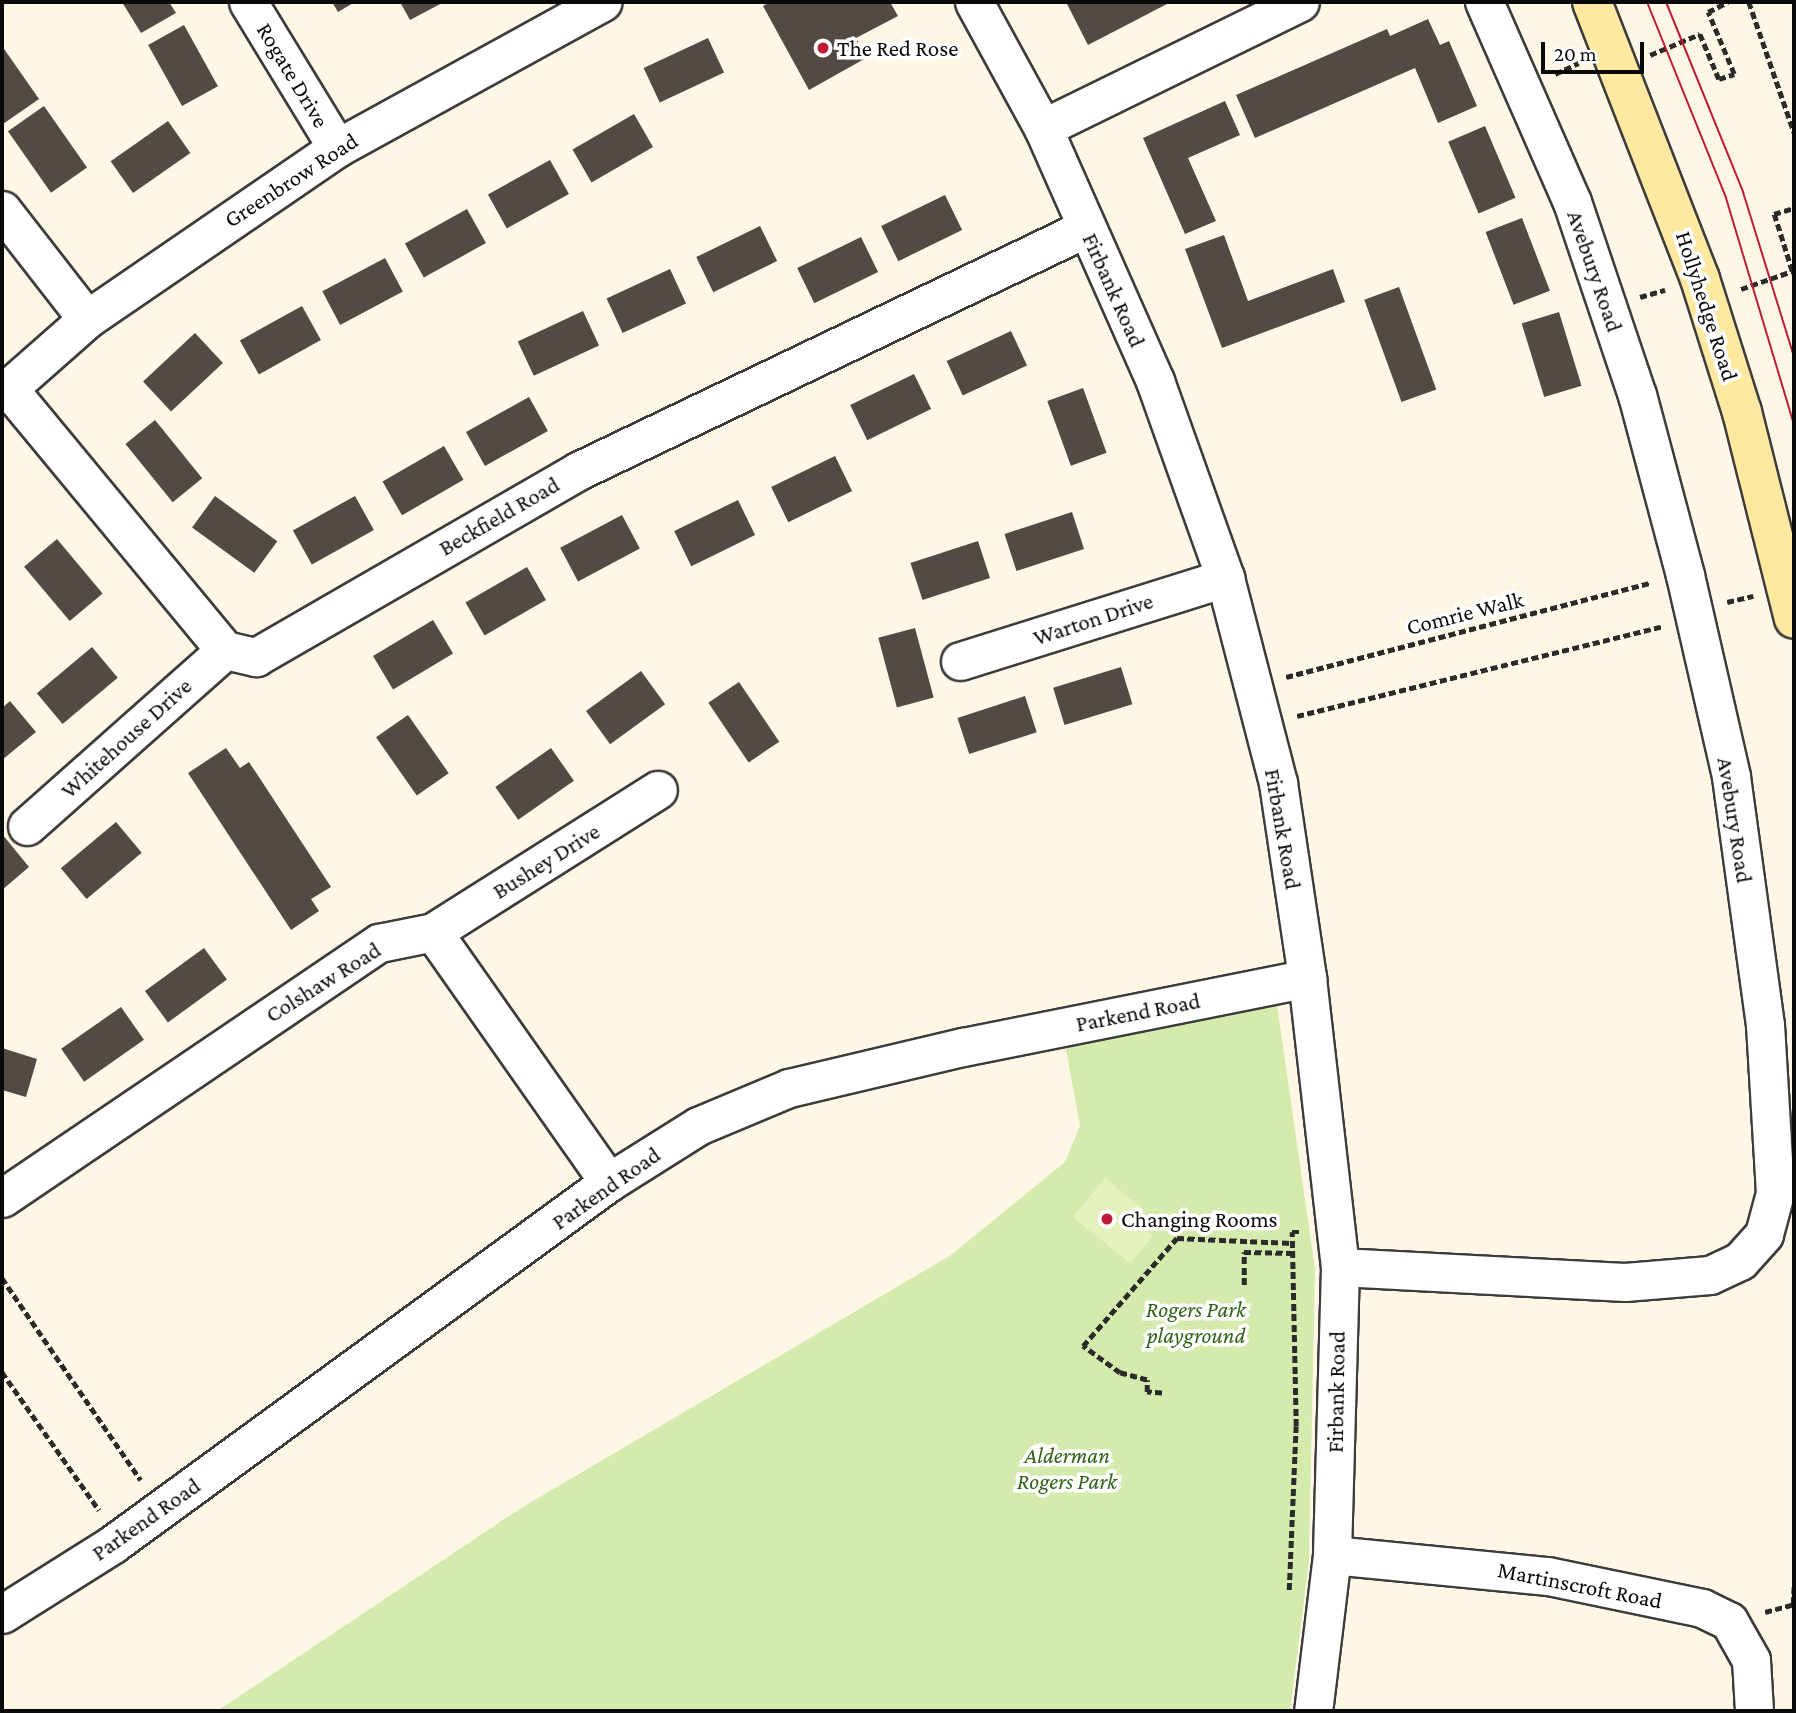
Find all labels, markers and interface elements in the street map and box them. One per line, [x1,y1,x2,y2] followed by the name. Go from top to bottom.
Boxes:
[251,18,335,132] street label: Rogate Drive
[1544,28,1647,72] scale bar
[837,34,958,62] place label: The Red Rose
[815,40,831,56] marker: The Red Rose
[1554,42,1597,66] text: 20 m
[219,127,363,233] street label: Greenbrow Road
[1561,207,1629,335] street label: Avebury Road
[1670,228,1744,384] street label: Hollyhedge Road
[1077,229,1151,351] street label: Firbank Road
[434,470,564,562] street label: Beckfield Road
[1404,585,1526,641] street label: Comrie Walk
[1030,587,1156,651] street label: Warton Drive
[55,672,197,804] street label: Whitehouse Drive
[1711,755,1759,885] street label: Avebury Road
[1259,767,1307,891] street label: Firbank Road
[487,817,605,905] street label: Bushey Drive
[260,936,386,1028] street label: Colshaw Road
[1073,986,1203,1038] street label: Parkend Road
[546,1141,666,1235] street label: Parkend Road
[1121,1205,1278,1233] place label: Changing Rooms
[1099,1211,1115,1227] marker: Changing Rooms
[1146,1295,1246,1349] park label: Rogers Park playground
[1321,1331,1351,1453] street label: Firbank Road
[1017,1441,1117,1495] park label: Alderman Rogers Park
[86,1472,206,1566] street label: Parkend Road
[1495,1556,1665,1614] street label: Martinscroft Road

